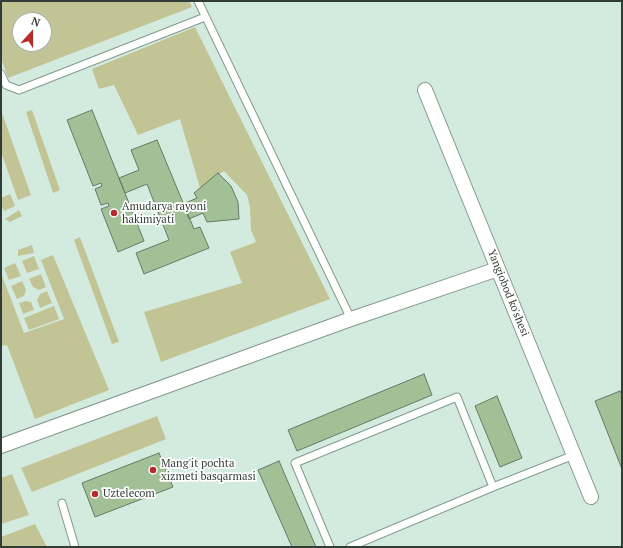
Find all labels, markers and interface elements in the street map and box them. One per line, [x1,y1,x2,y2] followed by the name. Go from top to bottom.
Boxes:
[12,12,52,52] north arrow
[30,14,42,30] text: N
[122,200,206,226] place label: Amudarya rayoni hakimiyati
[109,208,119,218] marker: Amudarya rayoni hakimiyati
[485,248,531,338] street label: Yangiobod ko'shesi
[161,457,256,483] place label: Mang'it pochta xizmeti basqarmasi
[148,465,158,475] marker: Mang'it pochta xizmeti basqarmasi
[103,487,155,501] place label: Uztelecom
[90,489,100,499] marker: Uztelecom

